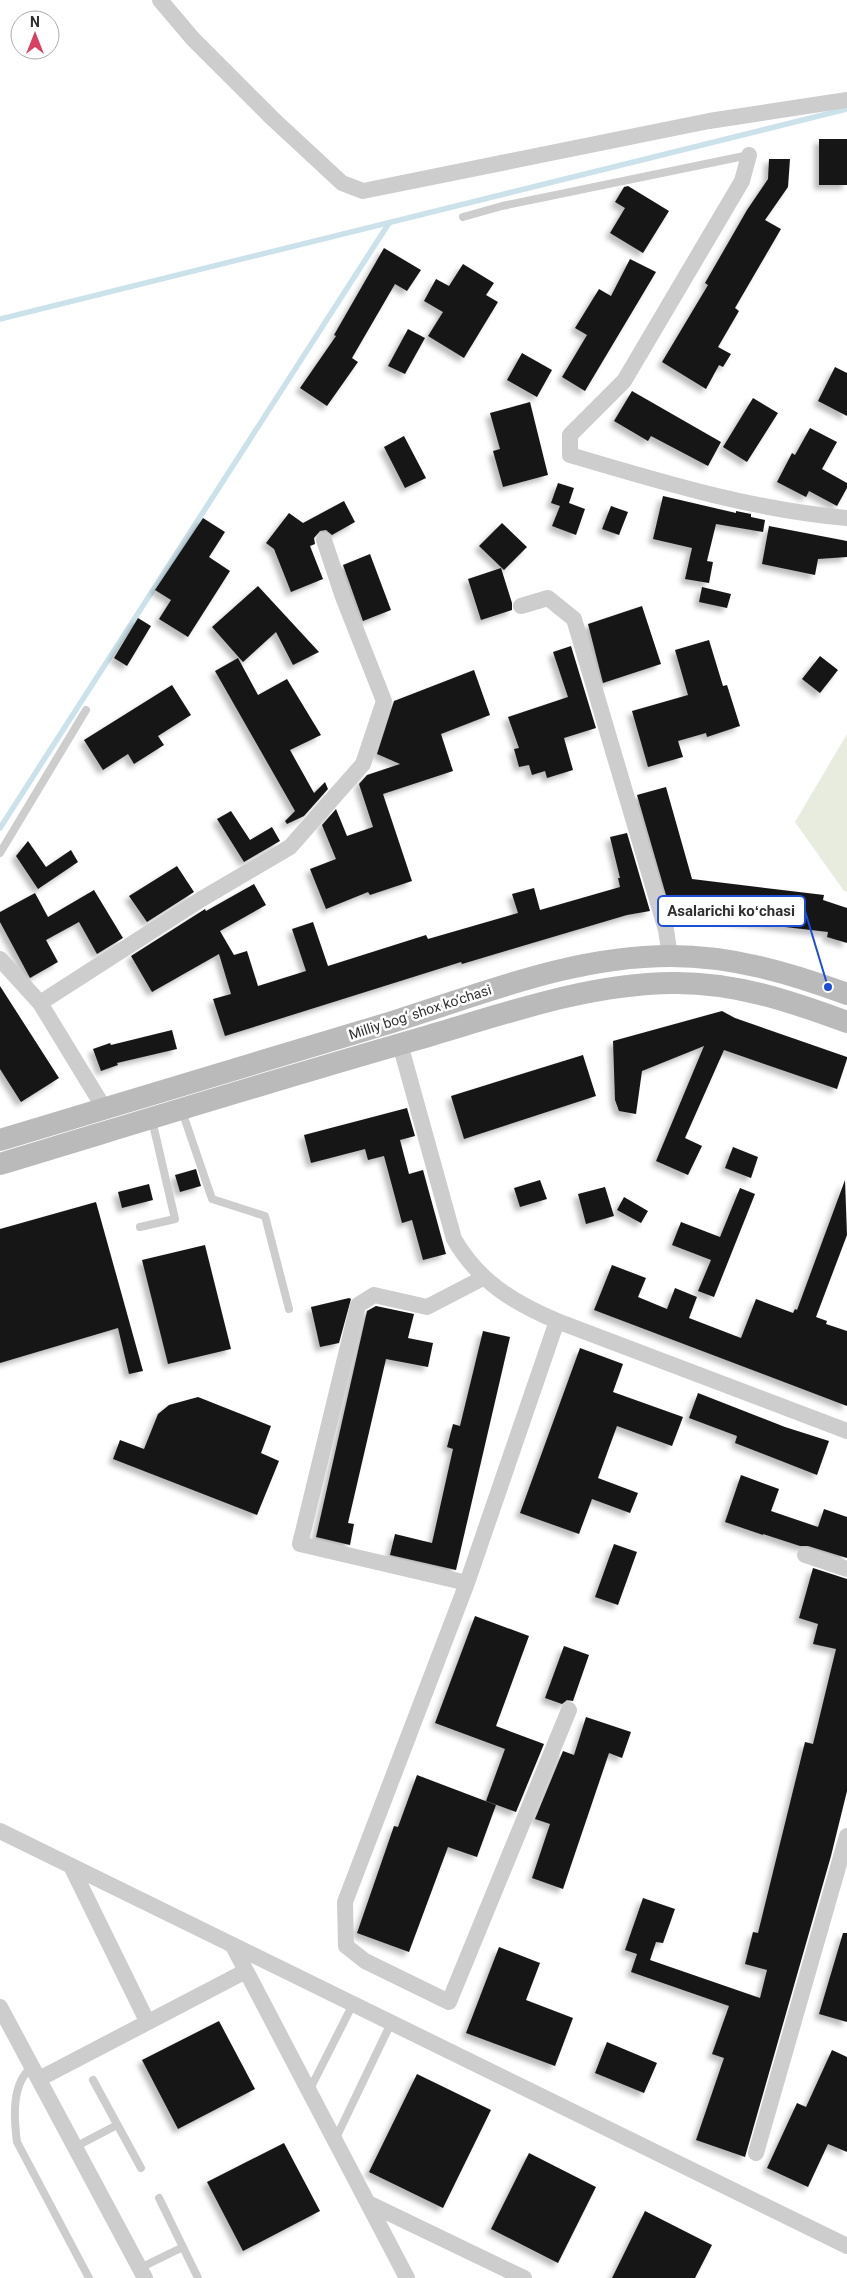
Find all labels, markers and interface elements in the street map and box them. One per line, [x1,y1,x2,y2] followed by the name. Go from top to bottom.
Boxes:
[10,10,60,60] north arrow
[30,14,40,30] text: N
[658,896,805,926] callout: Asalarichi koʻchasi
[667,902,795,920] text: Asalarichi koʻchasi
[347,981,493,1043] street label: Milliy bog‘ shox ko‘chasi

